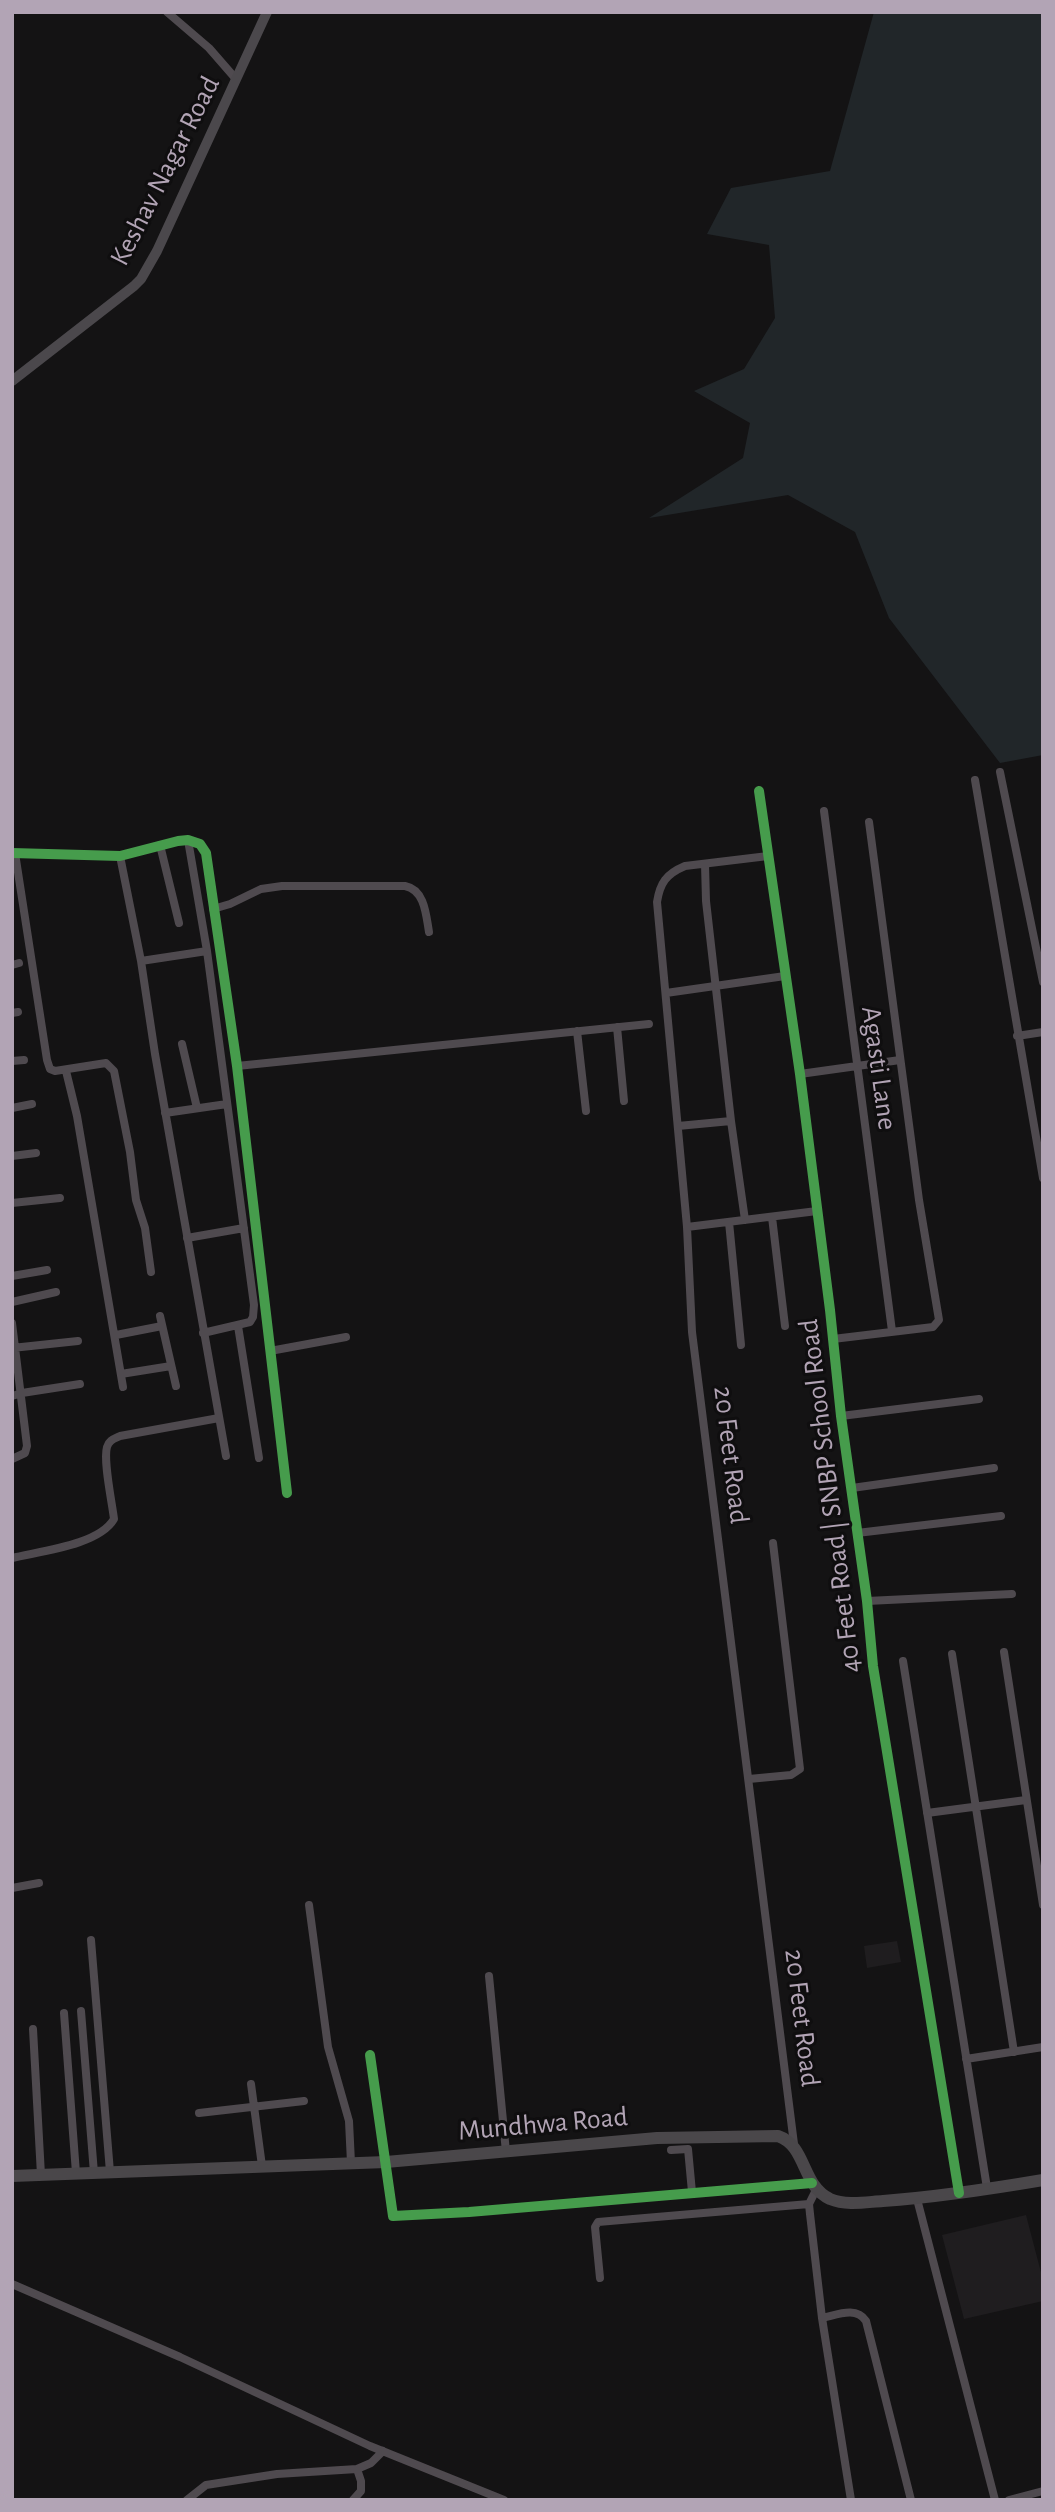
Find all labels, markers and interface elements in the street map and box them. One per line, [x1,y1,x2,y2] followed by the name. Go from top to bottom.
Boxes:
[103,71,227,271] street label: Keshav Nagar Road
[854,1004,904,1132] street label: Agasti Lane
[792,1317,868,1675] street label: 40 Feet Road | SNBP School Road
[706,1384,756,1526] street label: 20 Feet Road
[777,1947,827,2089] street label: 20 Feet Road
[457,2100,629,2148] street label: Mundhwa Road

